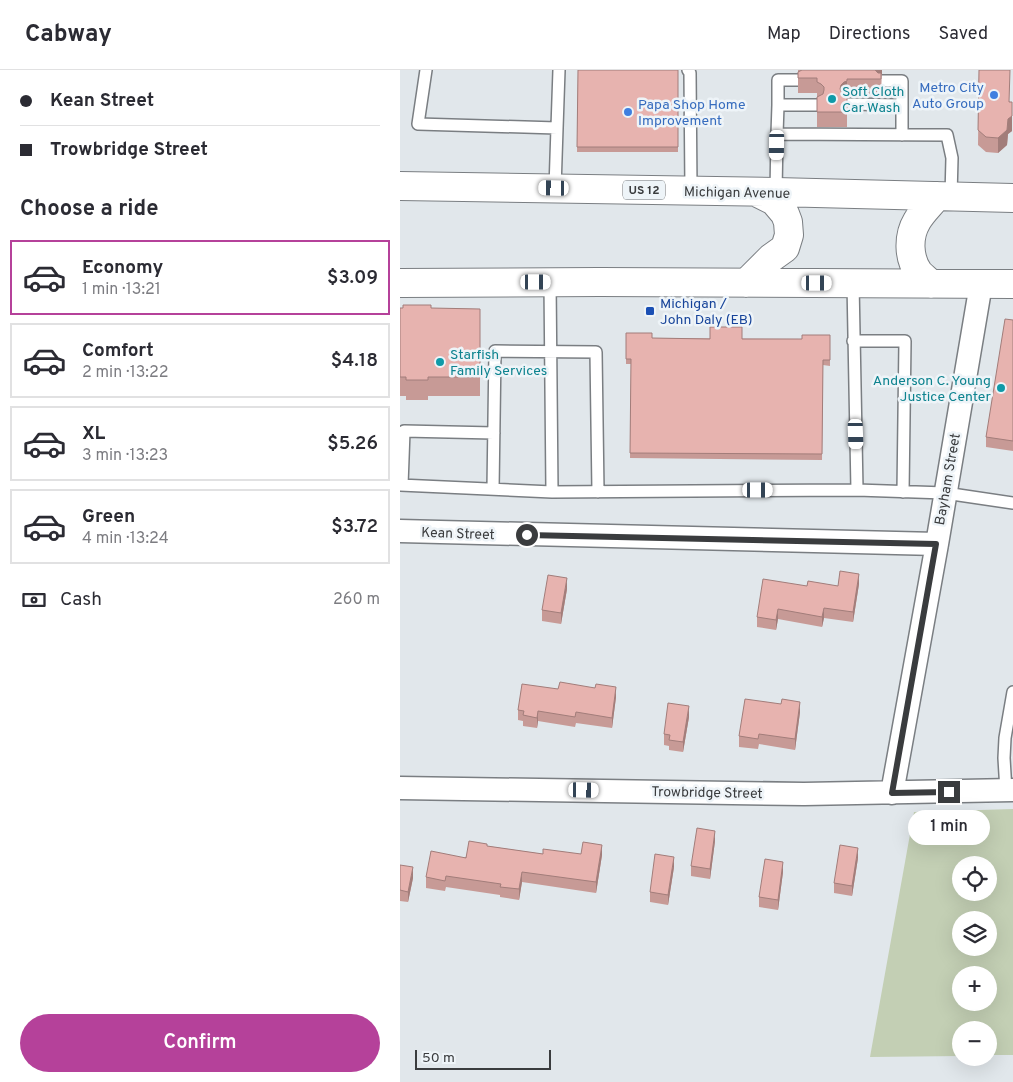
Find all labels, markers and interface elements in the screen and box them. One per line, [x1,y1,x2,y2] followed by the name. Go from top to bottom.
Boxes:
[25,20,112,50] text: Cabway
[767,23,801,46] text: Map
[829,23,911,46] text: Directions
[939,23,988,46] text: Saved
[912,80,984,113] place label: Metro City Auto Group
[842,84,904,117] place label: Soft Cloth Car Wash
[50,89,154,113] text: Kean Street
[988,89,1000,101] marker: Metro City Auto Group
[826,93,838,105] marker: Soft Cloth Car Wash
[638,97,745,130] place label: Papa Shop Home Improvement
[622,106,634,118] marker: Papa Shop Home Improvement
[769,130,784,160] car
[50,138,208,162] text: Trowbridge Street
[538,180,569,196] car
[623,180,665,200] road number: US 12
[684,184,790,203] street label: Michigan Avenue
[20,196,158,223] text: Choose a ride
[22,255,67,300] icon: car
[82,256,163,280] text: Economy
[327,266,378,290] text: $3.09
[521,275,551,290] car
[802,276,832,291] car
[82,280,161,300] text: 1 min · 13:21
[660,296,753,329] place label: Michigan / John Daly (EB)
[644,305,656,317] marker: Michigan / John Daly (EB)
[22,338,67,383] icon: car
[82,339,154,363] text: Comfort
[450,347,547,380] place label: Starfish Family Services
[331,349,378,373] text: $4.18
[434,356,446,368] marker: Starfish Family Services
[82,363,168,383] text: 2 min · 13:22
[873,373,992,406] place label: Anderson C. Young Justice Center
[995,382,1007,394] marker: Anderson C. Young Justice Center
[847,419,864,449] car
[22,421,67,466] icon: car
[82,422,105,446] text: XL
[327,432,378,456] text: $5.26
[932,432,965,527] street label: Bayham Street
[82,446,168,466] text: 3 min · 13:23
[743,483,773,498] car
[22,504,67,549] icon: car
[82,505,135,529] text: Green
[331,515,378,539] text: $3.72
[516,524,538,546] route start
[421,525,495,544] street label: Kean Street
[82,529,169,549] text: 4 min · 13:24
[20,586,48,614] icon: cash
[60,588,102,612] text: Cash
[333,590,380,610] text: 260 m
[938,781,960,803] route end
[568,782,599,798] car
[651,784,763,803] street label: Trowbridge Street
[908,810,990,844] callout: 1 min
[930,817,968,837] text: 1 min
[952,856,997,1066] map controls
[952,856,997,901] button: locate
[952,911,997,956] button: layers
[952,966,997,1011] button: +
[20,1014,380,1072] button: Confirm
[952,1021,997,1066] button: −
[415,1047,551,1070] scale bar
[422,1050,455,1067] text: 50 m

